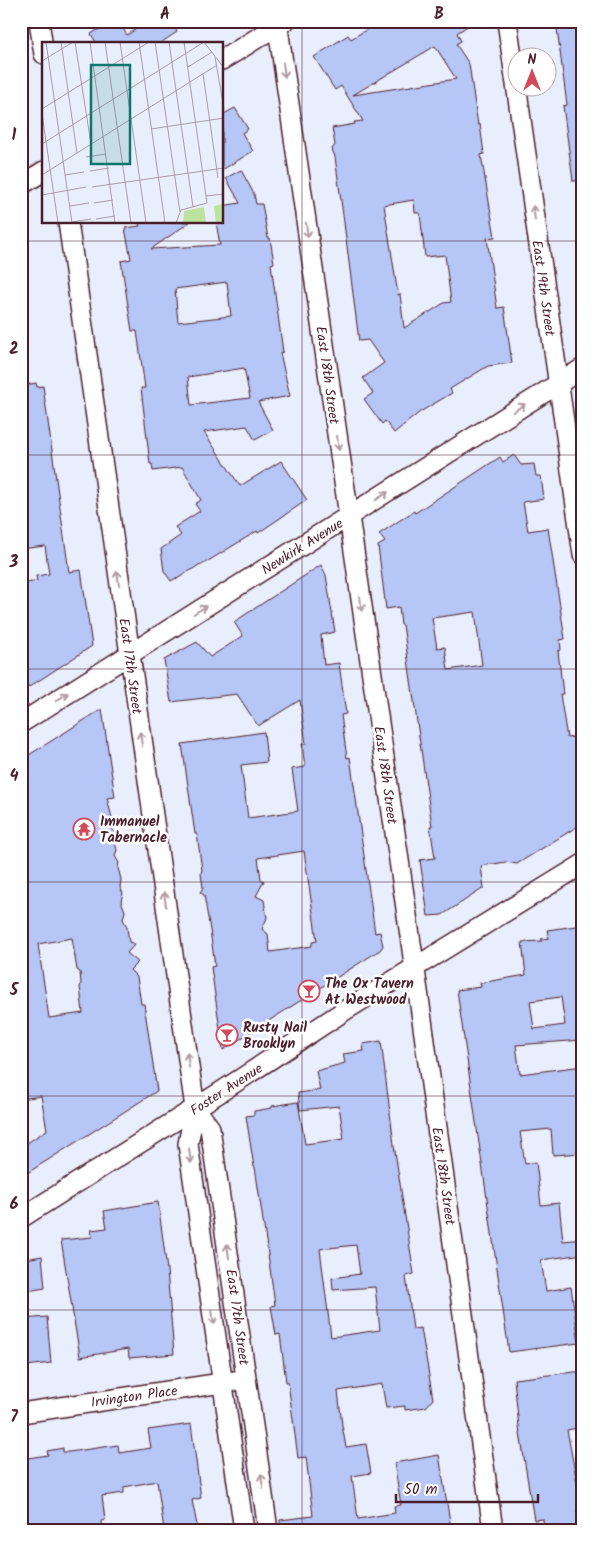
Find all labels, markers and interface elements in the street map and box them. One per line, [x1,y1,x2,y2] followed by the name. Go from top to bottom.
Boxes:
[160,2,170,27] text: A
[434,2,444,27] text: B
[42,42,224,224] inset map
[506,48,556,98] north arrow
[528,49,537,71] text: N
[279,61,289,77] one-way arrow
[12,123,17,148] text: 1
[528,205,538,221] one-way arrow
[302,222,312,238] one-way arrow
[525,239,561,338] street label: East 19th Street
[309,325,345,426] street label: East 18th Street
[9,337,19,362] text: 2
[511,403,525,413] one-way arrow
[333,435,343,451] one-way arrow
[375,490,389,501] one-way arrow
[257,512,348,581] street label: Newkirk Avenue
[9,550,19,575] text: 3
[113,570,123,586] one-way arrow
[356,596,366,612] one-way arrow
[192,604,206,614] one-way arrow
[112,617,148,716] street label: East 17th Street
[55,691,69,701] one-way arrow
[367,725,403,826] street label: East 18th Street
[136,731,146,747] one-way arrow
[10,764,19,789] text: 4
[100,811,167,849] place label: Immanuel Tabernacle
[72,817,96,841] temple icon: Immanuel Tabernacle
[160,892,170,908] one-way arrow
[325,973,414,1011] place label: The Ox Tavern At Westwood
[9,978,20,1003] text: 5
[297,979,321,1003] bar icon: The Ox Tavern At Westwood
[243,1017,307,1055] place label: Rusty Nail Brooklyn
[215,1023,239,1047] bar icon: Rusty Nail Brooklyn
[183,1053,193,1069] one-way arrow
[186,1058,268,1122] street label: Foster Avenue
[425,1126,461,1227] street label: East 18th Street
[185,1148,195,1164] one-way arrow
[10,1192,19,1217] text: 6
[223,1244,233,1260] one-way arrow
[219,1268,255,1367] street label: East 17th Street
[208,1309,218,1325] one-way arrow
[89,1380,180,1414] street label: Irvington Place
[10,1405,18,1430] text: 7
[396,1471,539,1503] scale bar
[256,1474,266,1490] one-way arrow
[404,1478,438,1502] text: 50 m

